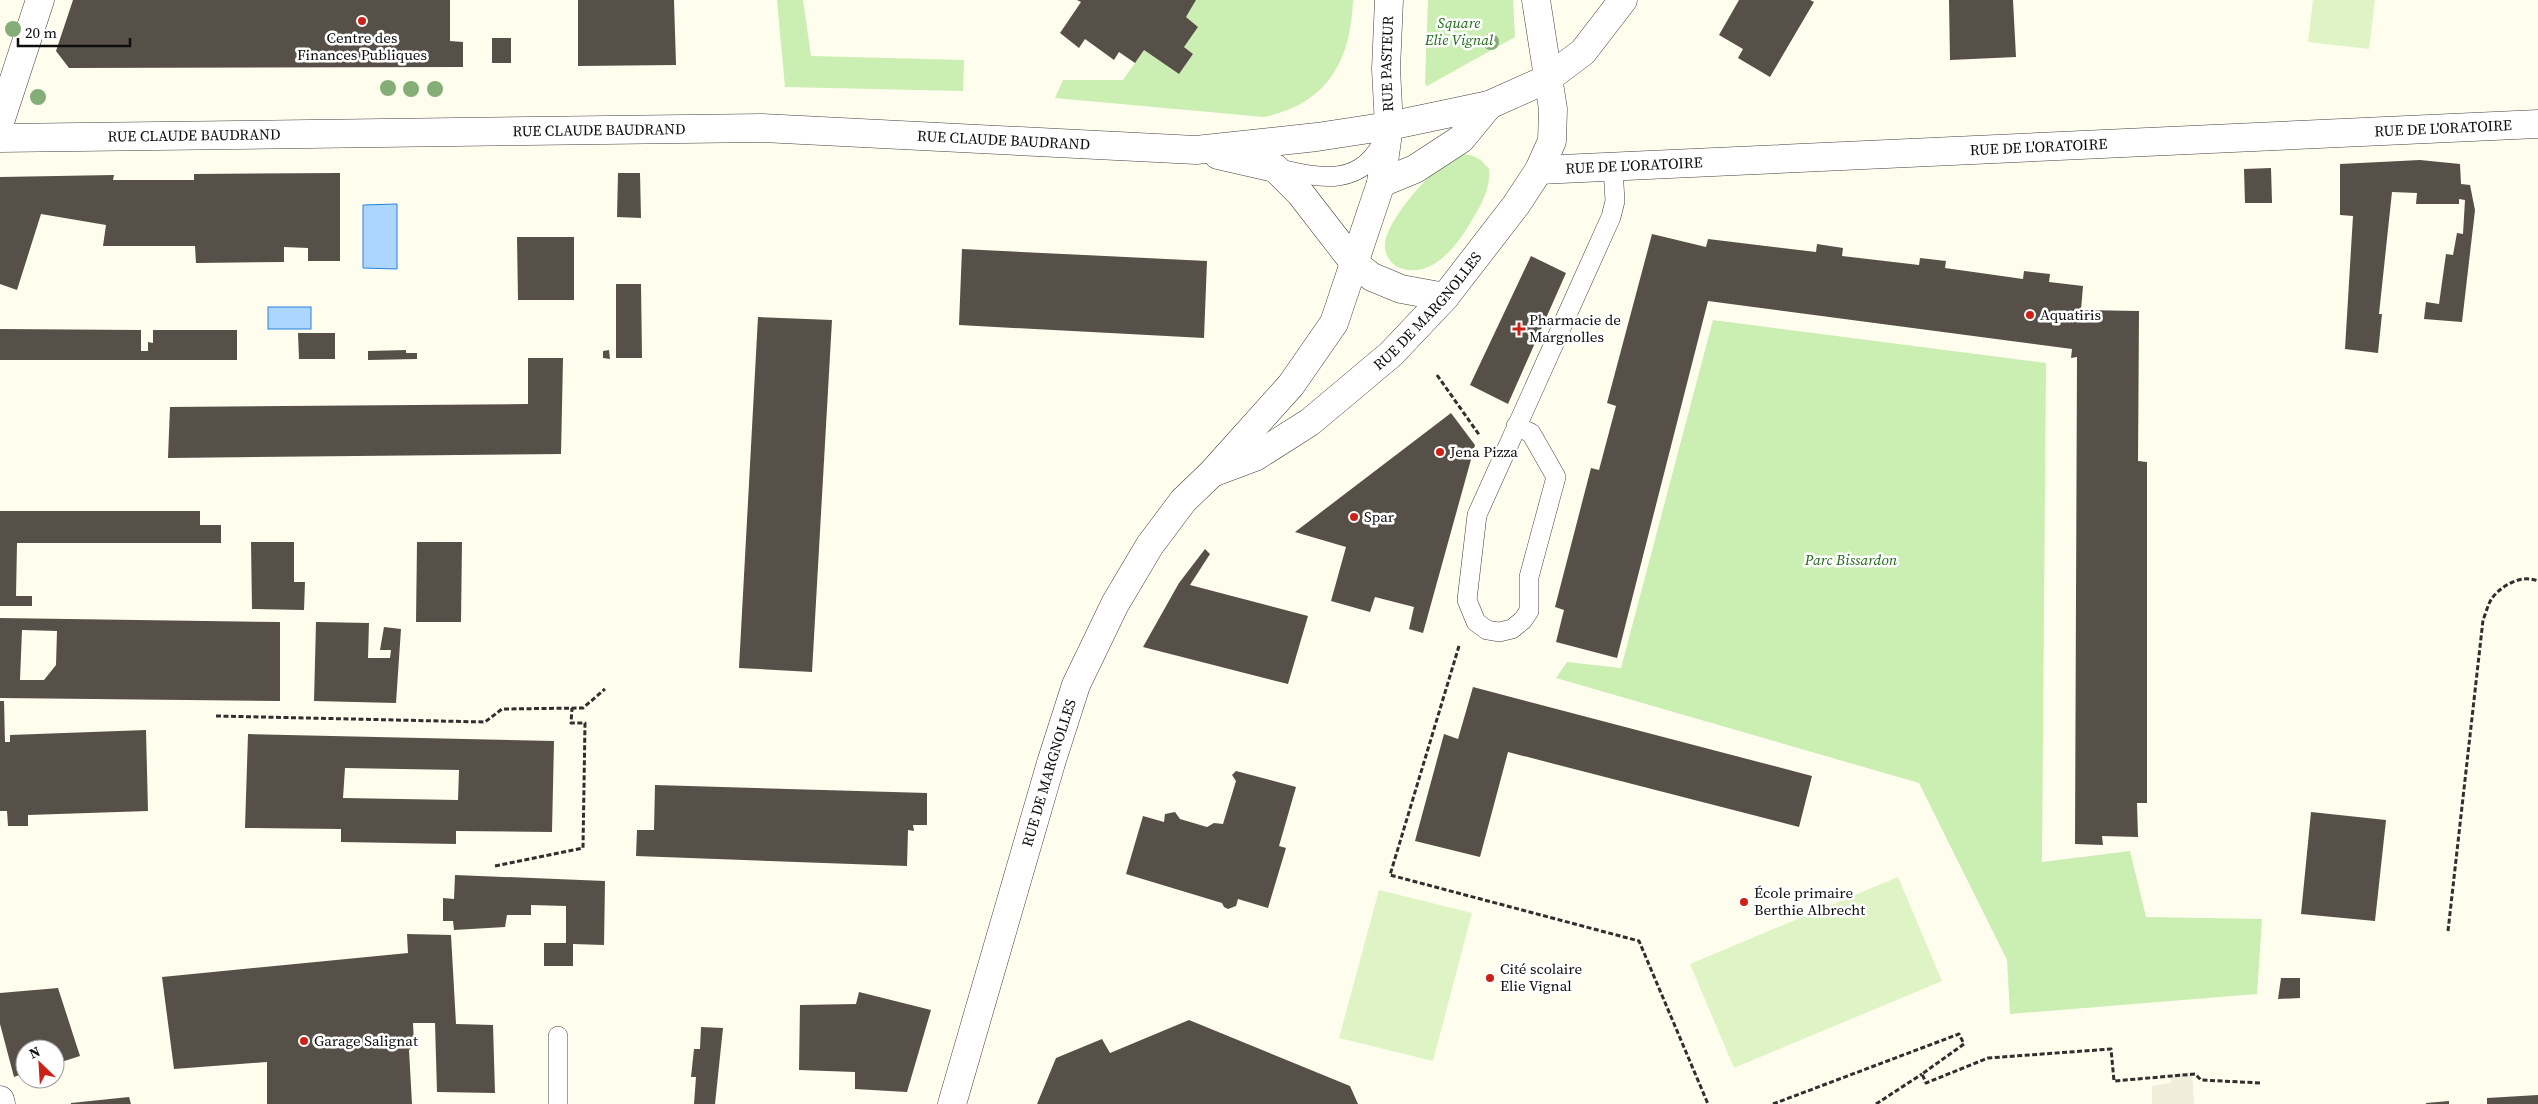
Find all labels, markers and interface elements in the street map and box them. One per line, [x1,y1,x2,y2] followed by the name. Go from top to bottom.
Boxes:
[1424,12,1494,50] park label: Square Elie Vignal
[18,15,130,47] scale bar
[356,15,368,27] marker: Centre des Finances Publiques
[1375,15,1398,112] street label: RUE PASTEUR
[25,22,57,43] text: 20 m
[297,27,427,65] place label: Centre des Finances Publiques
[2374,114,2512,142] street label: RUE DE L'ORATOIRE
[512,118,686,141] street label: RUE CLAUDE BAUDRAND
[107,123,281,147] street label: RUE CLAUDE BAUDRAND
[917,125,1091,155] street label: RUE CLAUDE BAUDRAND
[1969,133,2108,160] street label: RUE DE L'ORATOIRE
[1565,151,1703,179] street label: RUE DE L'ORATOIRE
[1368,247,1486,375] street label: RUE DE MARGNOLLES
[2040,304,2101,325] place label: Aquatiris
[1529,309,1621,347] place label: Pharmacie de Margnolles
[2024,309,2036,321] marker: Aquatiris
[1513,323,1525,335] marker: Pharmacie de Margnolles
[1449,441,1518,462] place label: Jena Pizza
[1434,446,1446,458] marker: Jena Pizza
[1364,506,1395,527] place label: Spar
[1348,511,1360,523] marker: Spar
[1804,549,1898,570] park label: Parc Bissardon
[1016,696,1081,849] street label: RUE DE MARGNOLLES
[1754,882,1865,920] place label: École primaire Berthie Albrecht
[1738,896,1750,908] marker: École primaire Berthie Albrecht
[1500,958,1582,996] place label: Cité scolaire Elie Vignal
[1484,972,1496,984] marker: Cité scolaire Elie Vignal
[314,1030,418,1051] place label: Garage Salignat
[298,1035,310,1047] marker: Garage Salignat
[15,1039,65,1089] north arrow
[26,1041,43,1063] text: N

